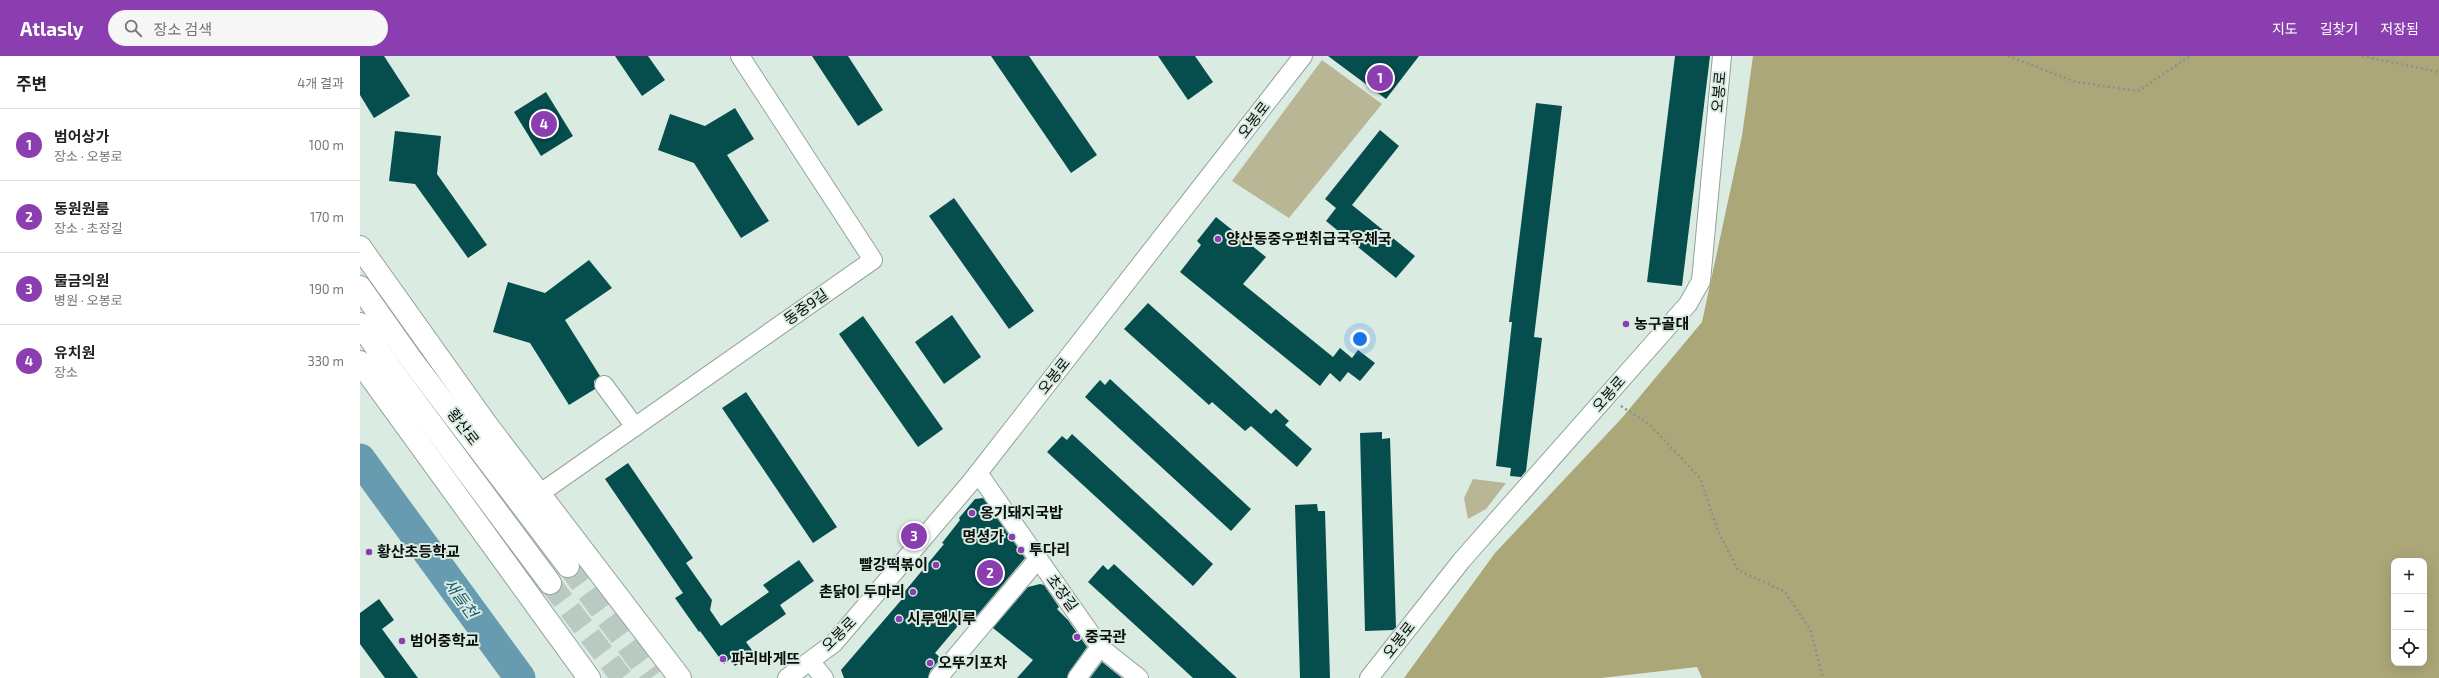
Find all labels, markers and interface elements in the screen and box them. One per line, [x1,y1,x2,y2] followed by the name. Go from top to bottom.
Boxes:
[108,10,388,46] search box
[20,17,84,40] text: Atlasly
[122,17,144,39] icon: search
[154,20,212,38] text: 장소 검색
[2272,20,2298,37] text: 지도
[2320,20,2358,37] text: 길찾기
[2380,20,2419,37] text: 저장됨
[1367,63,1393,93] pin: 1
[1707,71,1729,113] street label: 오봉로
[16,73,47,93] text: 주변
[297,75,344,91] text: 4개 결과
[1234,97,1273,141] street label: 오봉로
[531,109,557,139] pin: 4
[54,127,109,145] text: 범어상가
[26,137,32,153] text: 1
[309,137,344,153] text: 100 m
[54,148,123,164] text: 장소 · 오봉로
[54,199,109,217] text: 동원원룸
[25,209,33,225] text: 2
[310,209,344,225] text: 170 m
[54,220,123,236] text: 장소 · 초장길
[1226,229,1392,247] place label: 양산동중우편취급국우체국
[1213,234,1223,244] marker: 양산동중우편취급국우체국
[54,271,109,289] text: 물금의원
[25,281,33,297] text: 3
[309,281,344,297] text: 190 m
[780,284,831,328] street label: 동중9길
[54,292,123,308] text: 병원 · 오봉로
[1634,314,1689,332] place label: 농구골대
[1621,319,1631,329] marker: 농구골대
[1350,329,1370,349] your location
[54,343,95,361] text: 유치원
[25,353,33,369] text: 4
[307,353,344,369] text: 330 m
[1033,354,1073,397] street label: 오봉로
[54,364,78,380] text: 장소
[1588,372,1629,415] street label: 오봉로
[444,404,483,448] street label: 황산로
[980,503,1063,521] place label: 옹기돼지국밥
[967,508,977,518] marker: 옹기돼지국밥
[901,521,927,551] pin: 3
[963,527,1004,545] place label: 명셩가
[1007,532,1017,542] marker: 명셩가
[1029,540,1070,558] place label: 투다리
[377,542,460,560] place label: 황산초등학교
[1016,545,1026,555] marker: 투다리
[364,547,374,557] marker: 황산초등학교
[859,555,928,573] place label: 빨강떡볶이
[977,558,1003,588] pin: 2
[2391,558,2427,666] map controls
[2391,558,2427,594] button: +
[931,560,941,570] marker: 빨강떡볶이
[1043,570,1082,614] street label: 초장길
[441,574,483,623] water label: 새들천
[819,582,905,600] place label: 촌닭이 두마리
[908,587,918,597] marker: 촌닭이 두마리
[2391,594,2427,630] button: −
[907,609,976,627] place label: 시루앤시루
[817,612,859,654] street label: 오봉로
[894,614,904,624] marker: 시루앤시루
[1378,618,1418,661] street label: 오봉로
[1085,627,1127,645] place label: 중국관
[2391,630,2427,666] button: locate
[410,631,479,649] place label: 범어중학교
[1072,632,1082,642] marker: 중국관
[397,636,407,646] marker: 범어중학교
[731,649,800,667] place label: 파리바게뜨
[938,653,1007,671] place label: 오뚜기포차
[718,654,728,664] marker: 파리바게뜨
[925,658,935,668] marker: 오뚜기포차

